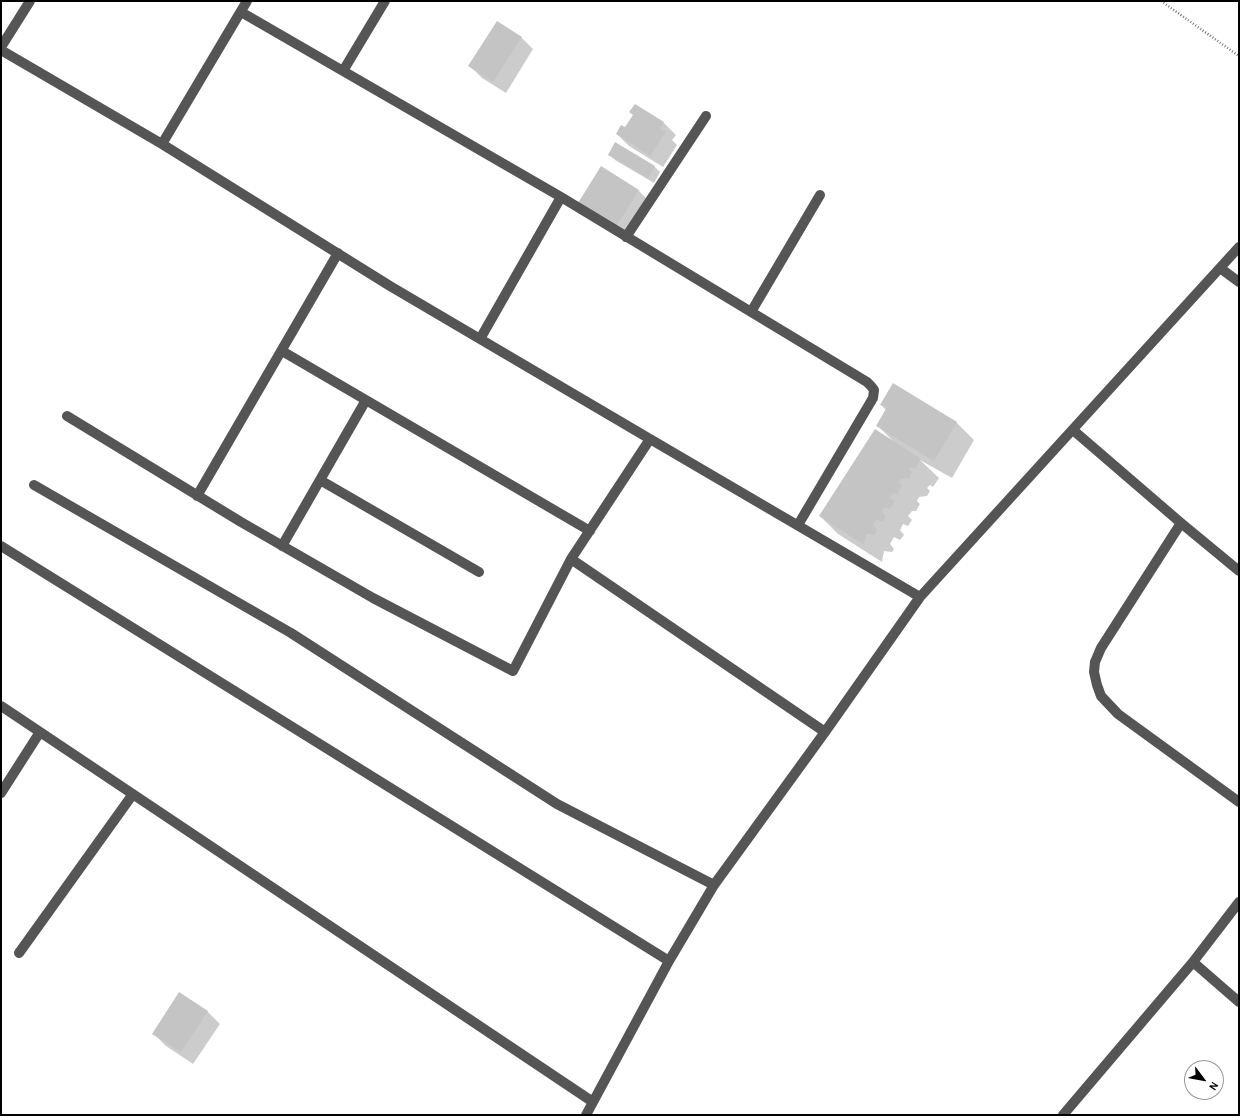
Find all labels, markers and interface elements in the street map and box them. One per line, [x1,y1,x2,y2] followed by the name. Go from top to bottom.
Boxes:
[1184,1060,1224,1100] north arrow
[1207,1080,1220,1092] text: N

